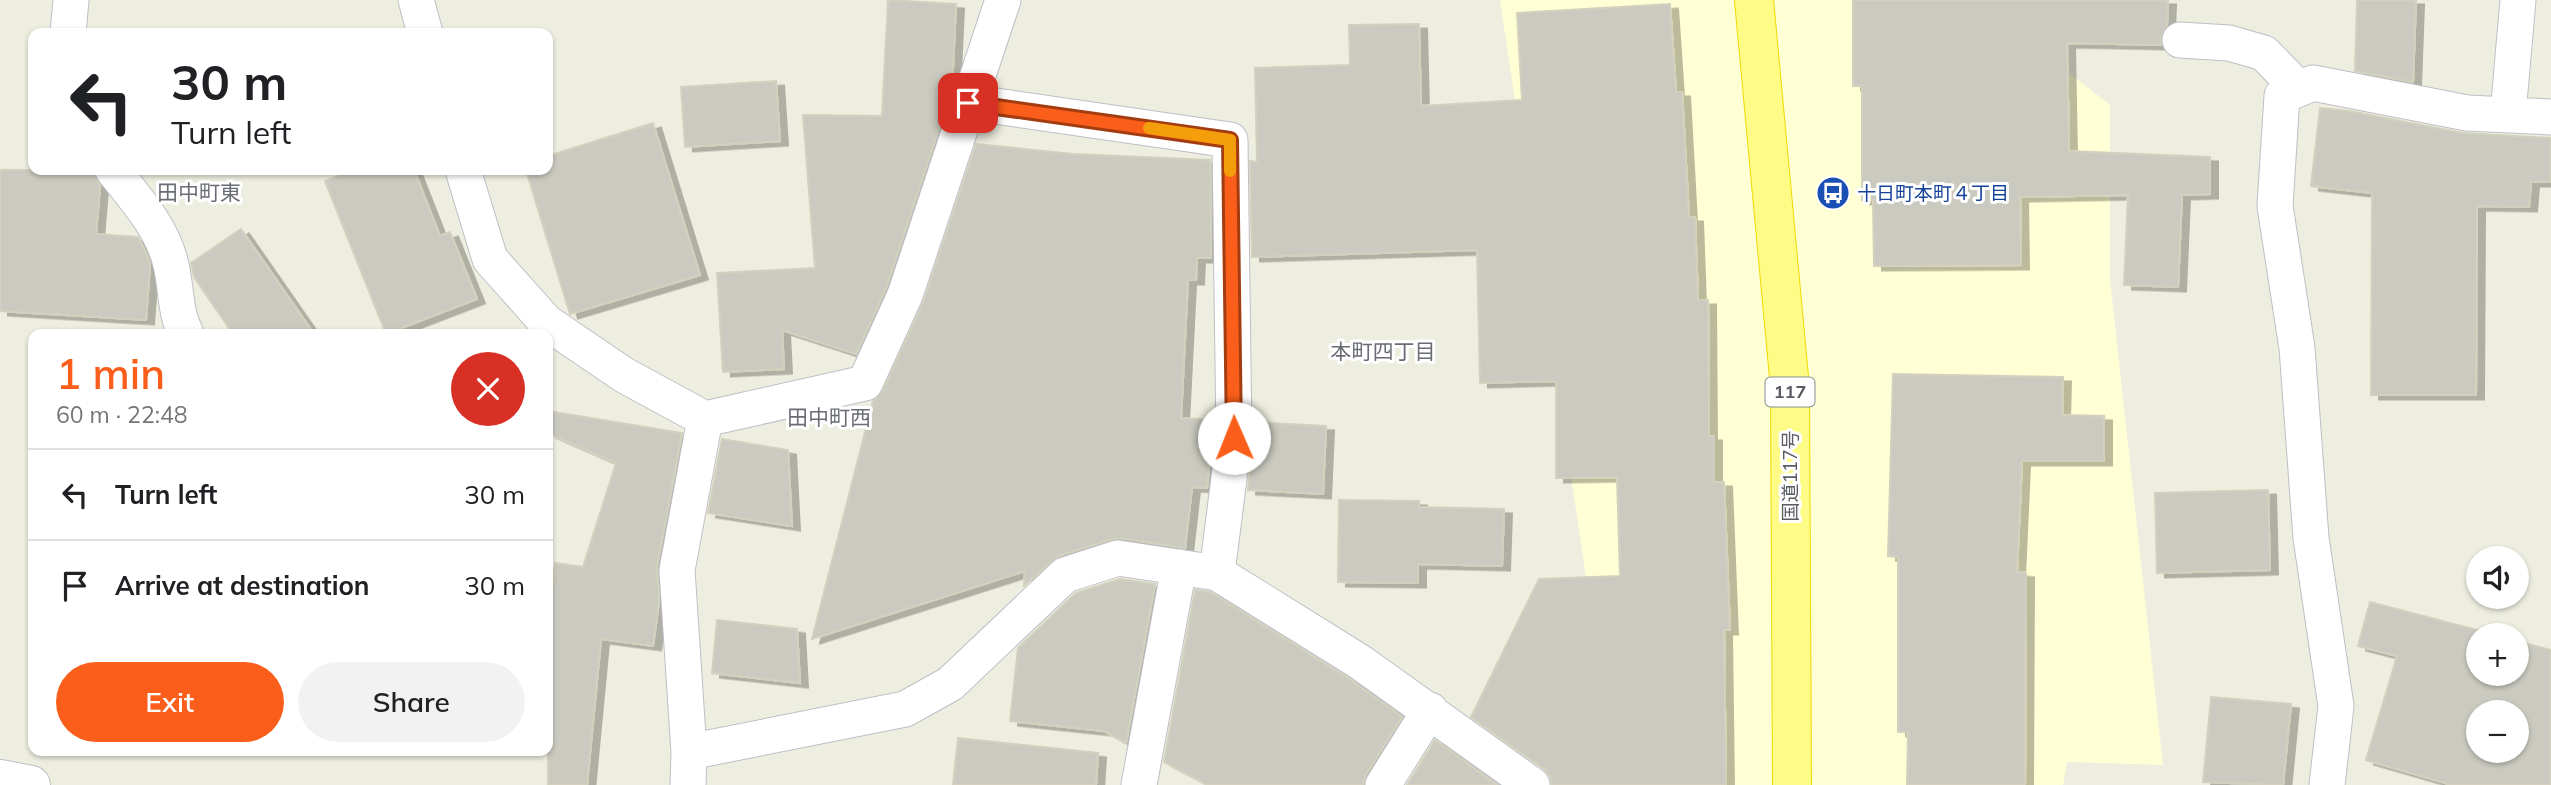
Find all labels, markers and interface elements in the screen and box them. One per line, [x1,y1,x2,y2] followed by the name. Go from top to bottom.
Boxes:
[171,51,287,112] text: 30 m
[56,56,147,147] icon: left
[938,73,998,133] pin
[949,84,987,122] icon: arrive
[171,112,291,152] text: Turn left
[1814,174,1852,212] bus stop icon: 十日町本町４丁目
[157,179,241,205] district label: 田中町東
[1857,181,2009,205] place label: 十日町本町４丁目
[1331,338,1436,364] district label: 本町四丁目
[56,347,165,400] text: 1 min
[451,352,525,426] button: close
[1766,378,1814,406] road number: 117
[56,400,188,429] text: 60 m · 22:48
[1197,401,1271,475] position arrow
[787,404,871,430] district label: 田中町西
[1778,430,1802,522] street label: 国道117号
[56,476,94,514] icon: left
[115,478,217,511] text: Turn left
[464,478,525,511] text: 30 m
[2466,546,2529,763] map controls
[2466,546,2529,609] button: sound
[56,567,94,605] icon: arrive
[115,569,370,602] text: Arrive at destination
[464,569,525,602] text: 30 m
[2466,623,2529,686] button: +
[56,662,284,742] button: Exit
[298,662,525,742] button: Share
[2466,700,2529,763] button: −

